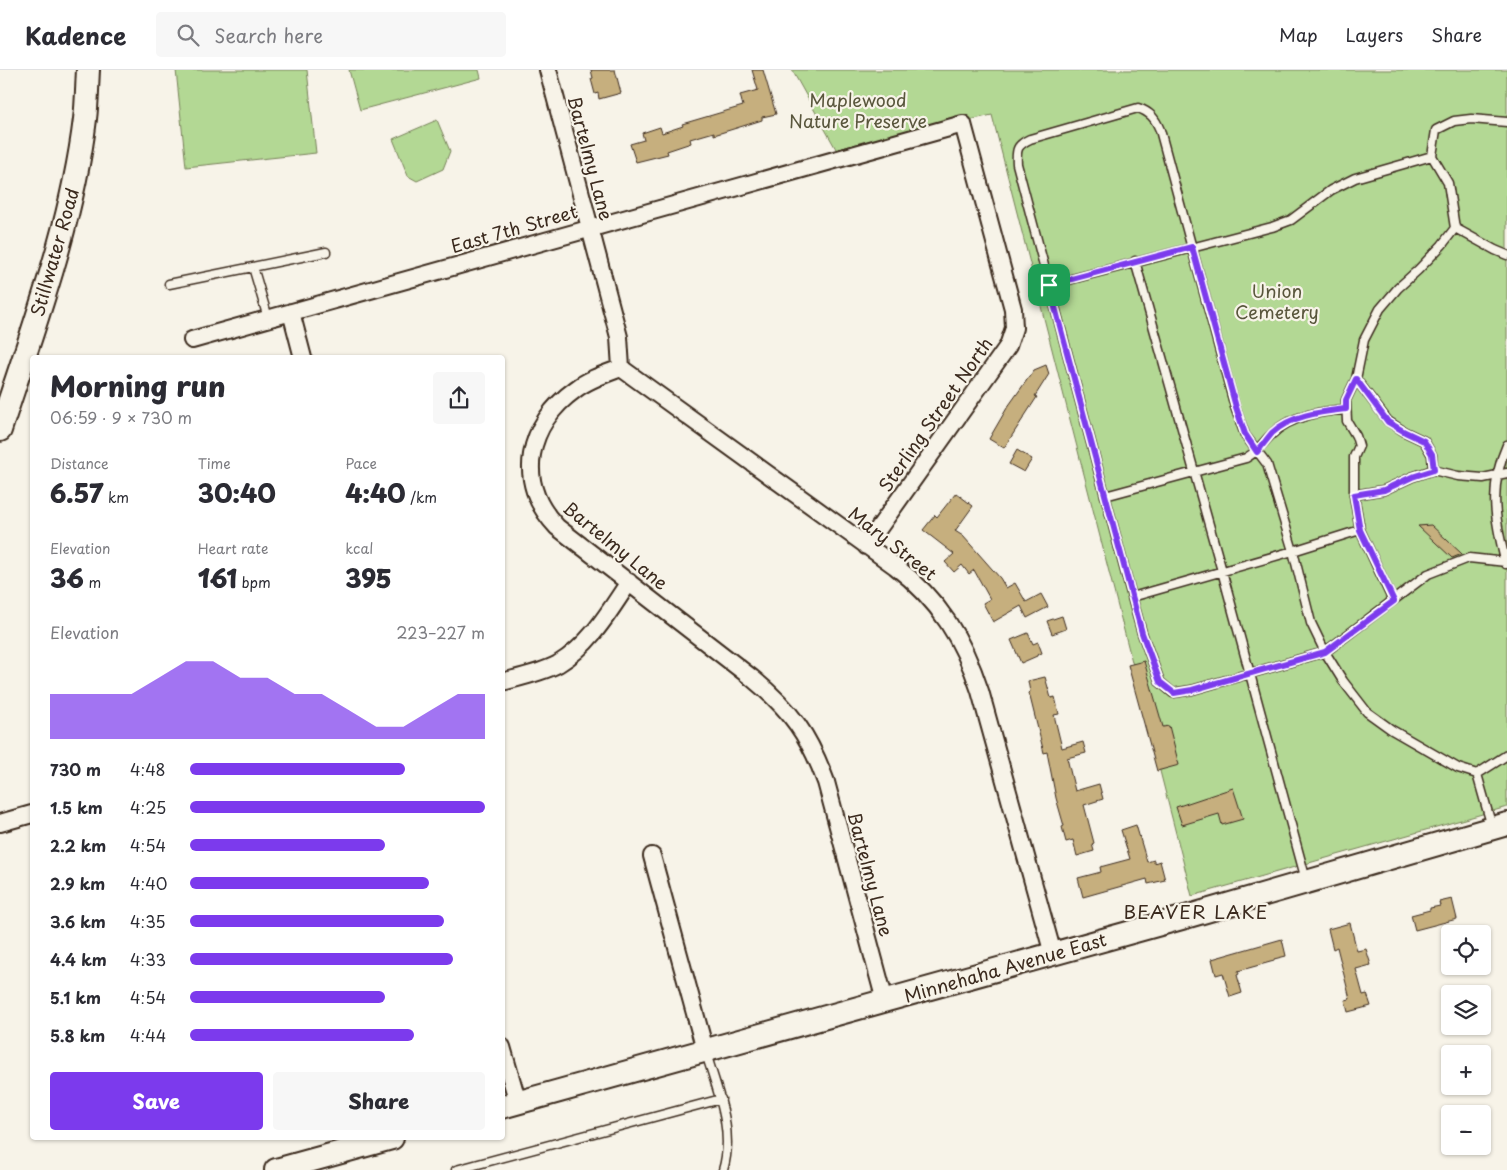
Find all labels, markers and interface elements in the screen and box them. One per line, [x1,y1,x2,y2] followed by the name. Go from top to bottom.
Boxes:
[156,12,506,57] search box
[25,17,126,53] text: Kadence
[174,21,202,49] icon: search
[214,21,323,49] text: Search here
[1279,21,1318,48] text: Map
[1346,21,1403,48] text: Layers
[1431,21,1482,48] text: Share
[789,86,927,134] park label: Maplewood Nature Preserve
[561,93,621,223] street label: Bartelmy Lane
[23,185,85,319] street label: Stillwater Road
[447,197,581,259] street label: East 7th Street
[1028,264,1070,306] pin
[1035,271,1063,299] icon: arrive
[1235,277,1319,325] park label: Union Cemetery
[871,331,999,497] street label: Sterling Street North
[50,364,226,407] text: Morning run
[433,372,485,424] button: share
[50,405,192,429] text: 06:59 · 9 × 730 m
[50,453,109,474] text: Distance
[198,453,231,474] text: Time
[345,453,377,474] text: Pace
[50,474,103,512] text: 6.57
[198,474,276,512] text: 30:40
[345,474,406,512] text: 4:40
[103,487,129,508] text: km
[406,487,437,508] text: /km
[558,494,674,596] street label: Bartelmy Lane
[843,500,943,586] street label: Mary Street
[50,538,110,559] text: Elevation
[198,538,268,559] text: Heart rate
[345,538,373,559] text: kcal
[50,559,84,597] text: 36
[198,559,237,597] text: 161
[345,559,392,597] text: 395
[84,572,101,593] text: m
[237,572,271,593] text: bpm
[50,620,119,644] text: Elevation
[396,620,485,644] text: 223–227 m
[50,757,101,781] text: 730 m
[130,757,166,781] text: 4:48
[50,795,103,819] text: 1.5 km
[130,795,166,819] text: 4:25
[841,809,901,939] street label: Bartelmy Lane
[50,833,106,857] text: 2.2 km
[130,833,166,857] text: 4:54
[50,871,105,895] text: 2.9 km
[130,871,167,895] text: 4:40
[1124,897,1268,925] district label: BEAVER LAKE
[50,909,106,933] text: 3.6 km
[130,909,166,933] text: 4:35
[901,925,1109,1009] street label: Minnehaha Avenue East
[1441,925,1491,1155] map controls
[1441,925,1491,975] button: locate
[50,947,107,971] text: 4.4 km
[130,947,166,971] text: 4:33
[50,985,101,1009] text: 5.1 km
[130,985,166,1009] text: 4:54
[1441,985,1491,1035] button: layers
[50,1023,105,1047] text: 5.8 km
[130,1023,166,1047] text: 4:44
[1441,1045,1491,1095] button: +
[50,1072,263,1130] button: Save
[273,1072,485,1130] button: Share
[1441,1105,1491,1155] button: −

